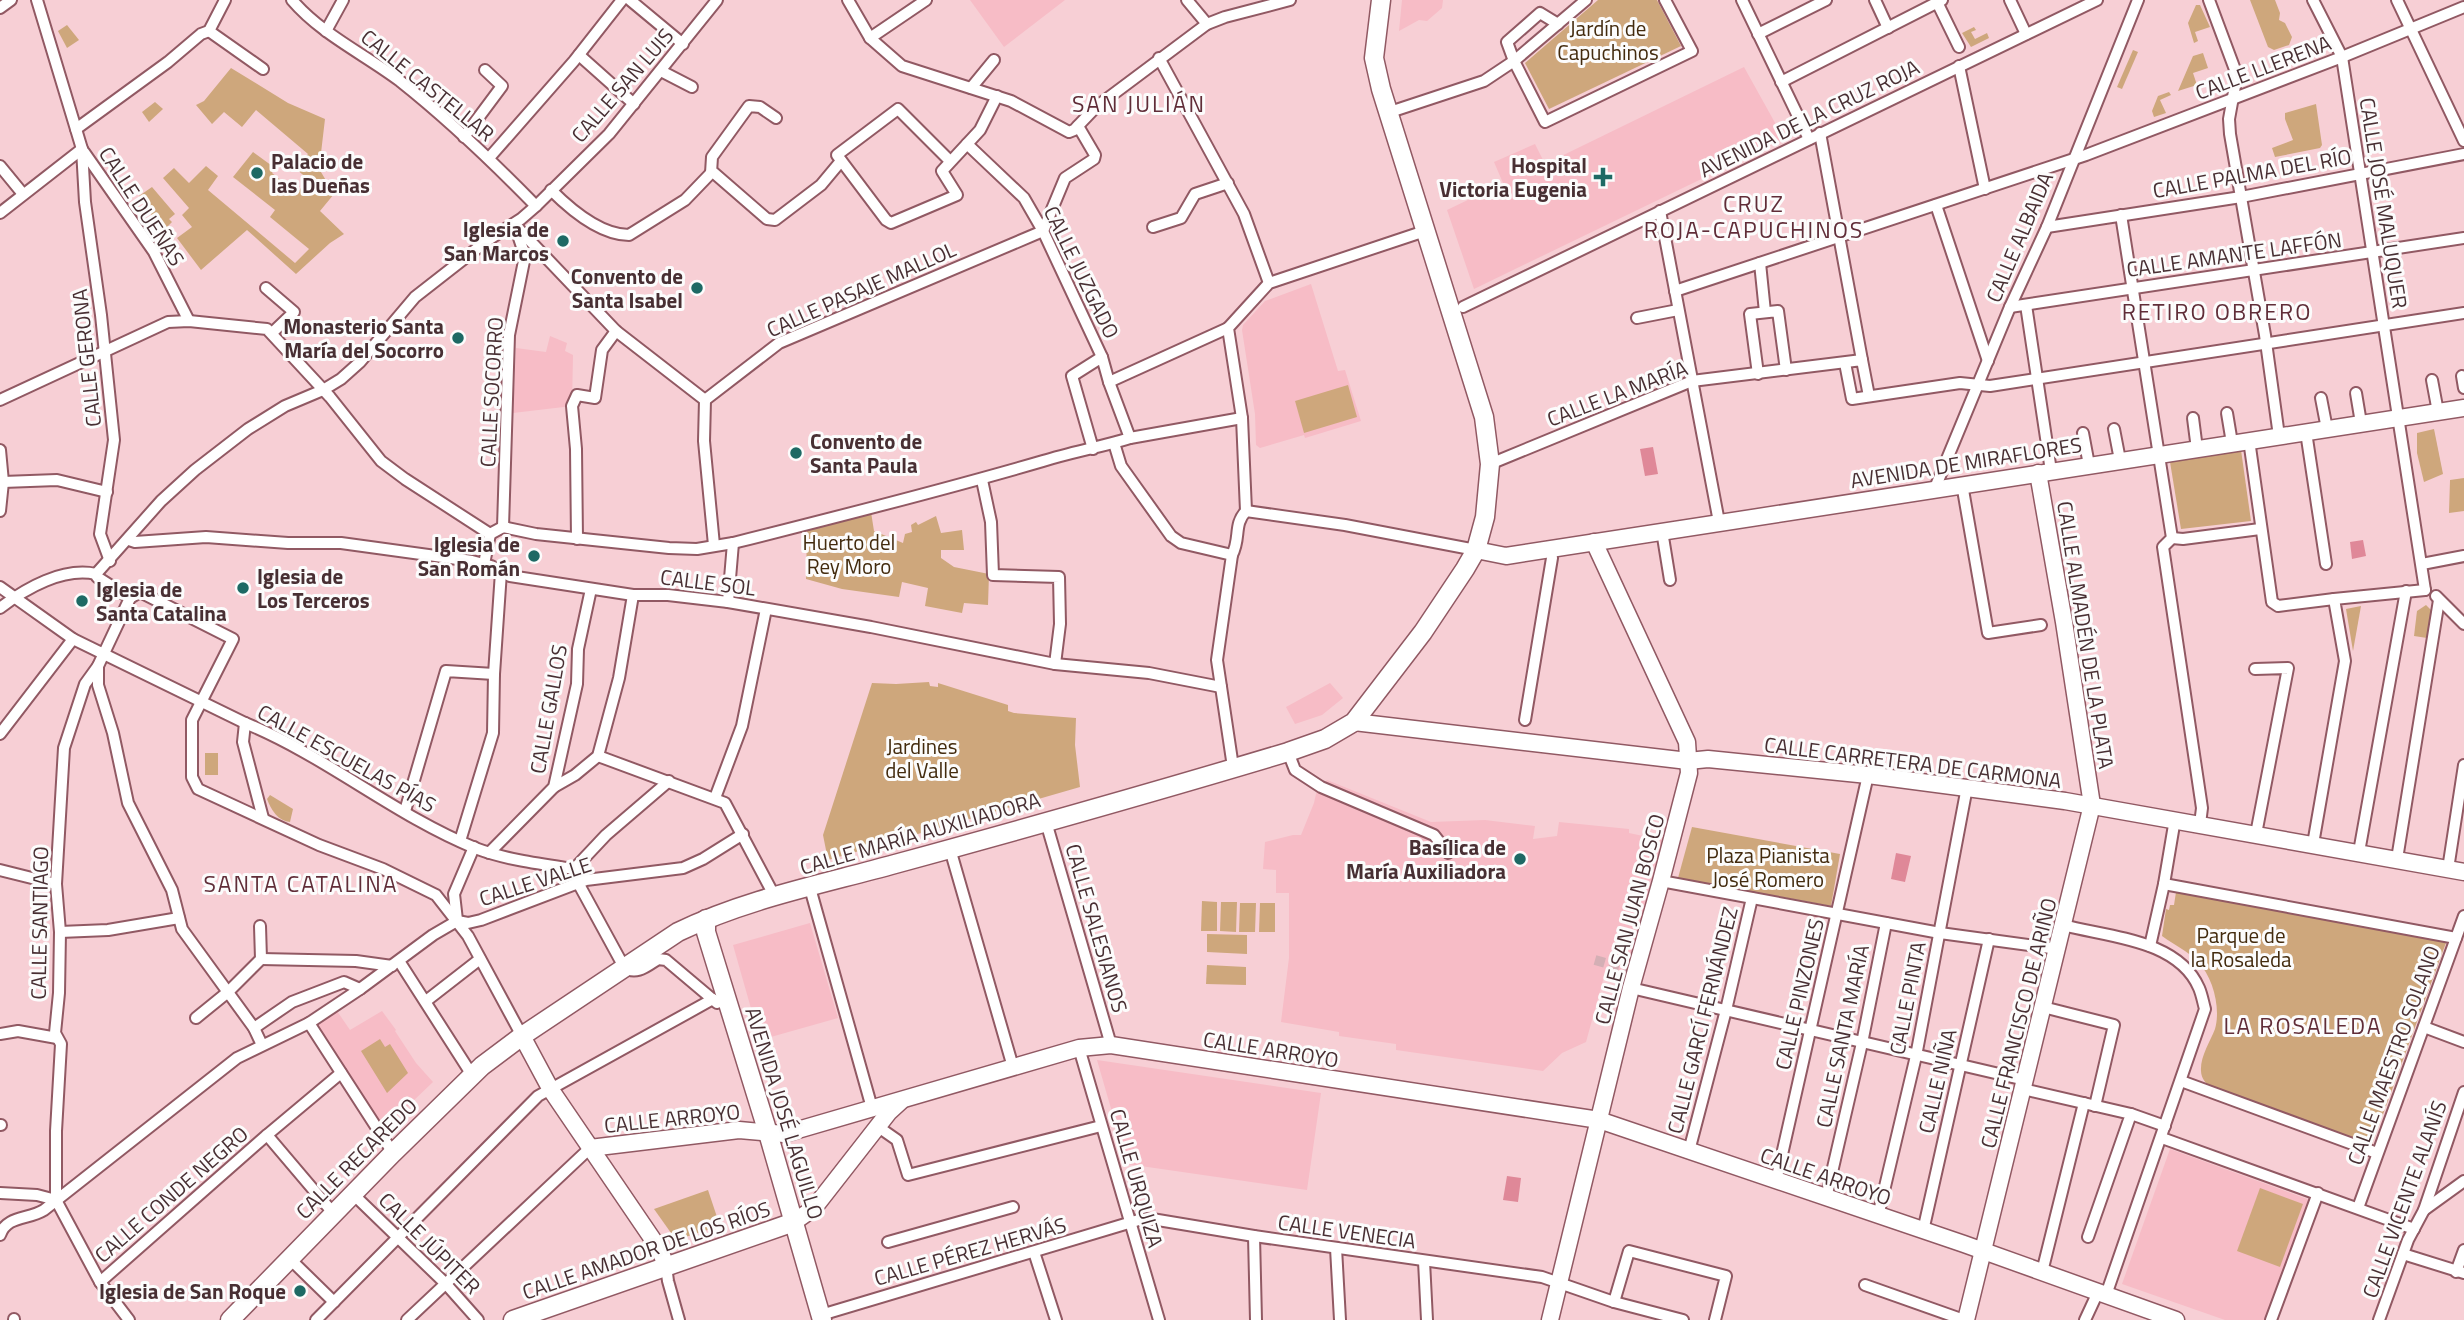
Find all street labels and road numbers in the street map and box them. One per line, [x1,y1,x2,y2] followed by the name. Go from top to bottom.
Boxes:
[354,21,502,149] street label: CALLE CASTELLAR
[563,21,681,149] street label: CALLE SAN LUIS
[2190,26,2336,108] street label: CALLE LLERENA
[1694,51,1925,185] street label: AVENIDA DE LA CRUZ ROJA
[2352,95,2416,311] street label: CALLE JOSÉ MALUQUER
[91,140,193,272] street label: CALLE DUEÑAS
[2150,140,2354,206] street label: CALLE PALMA DEL RÍO
[1977,166,2061,307] street label: CALLE ALBAIDA
[1036,200,1128,344] street label: CALLE JUZGADO
[2124,223,2344,285] street label: CALLE AMANTE LAFFÓN
[761,233,961,345] street label: CALLE PASAJE MALLOL
[63,287,109,428] street label: CALLE GERONA
[471,316,511,468] street label: CALLE SOCORRO
[1542,351,1692,435] street label: CALLE LA MARÍA
[1848,428,2084,496] street label: AVENIDA DE MIRAFLORES
[2049,499,2123,772] street label: CALLE ALMADÉN DE LA PLATA
[659,560,757,604] street label: CALLE SOL
[521,642,575,776] street label: CALLE GALLOS
[252,696,442,820] street label: CALLE ESCUELAS PÍAS
[1763,728,2064,796] street label: CALLE CARRETERA DE CARMONA
[796,783,1045,883] street label: CALLE MARÍA AUXILIADORA
[1585,810,1673,1028] street label: CALLE SAN JUAN BOSCO
[1058,840,1136,1016] street label: CALLE SALESIANOS
[22,846,56,1000] street label: CALLE SANTIAGO
[475,848,595,914] street label: CALLE VALLE
[1971,894,2065,1152] street label: CALLE FRANCISCO DE ARIÑO
[1658,903,1746,1137] street label: CALLE GARCÍ FERNÁNDEZ
[1766,915,1832,1073] street label: CALLE PINZONES
[1880,938,1934,1057] street label: CALLE PINTA
[1807,941,1877,1130] street label: CALLE SANTA MARÍA
[2338,941,2448,1169] street label: CALLE MAESTRO SOLANO
[737,1003,833,1223] street label: AVENIDA JOSÉ LAGUILLO
[1201,1023,1341,1075] street label: CALLE ARROYO
[1909,1025,1965,1136] street label: CALLE NIÑA
[288,1090,424,1226] street label: CALLE RECAREDO
[602,1095,742,1141] street label: CALLE ARROYO
[2353,1096,2455,1302] street label: CALLE VICENTE ALANÍS
[1102,1105,1172,1252] street label: CALLE URQUIZA
[87,1118,255,1270] street label: CALLE CONDE NEGRO
[1756,1139,1896,1213] street label: CALLE ARROYO
[372,1185,488,1301] street label: CALLE JÚPITER
[518,1192,774,1308] street label: CALLE AMADOR DE LOS RÍOS
[1276,1205,1418,1257] street label: CALLE VENECIA
[870,1208,1070,1294] street label: CALLE PÉREZ HERVÁS

